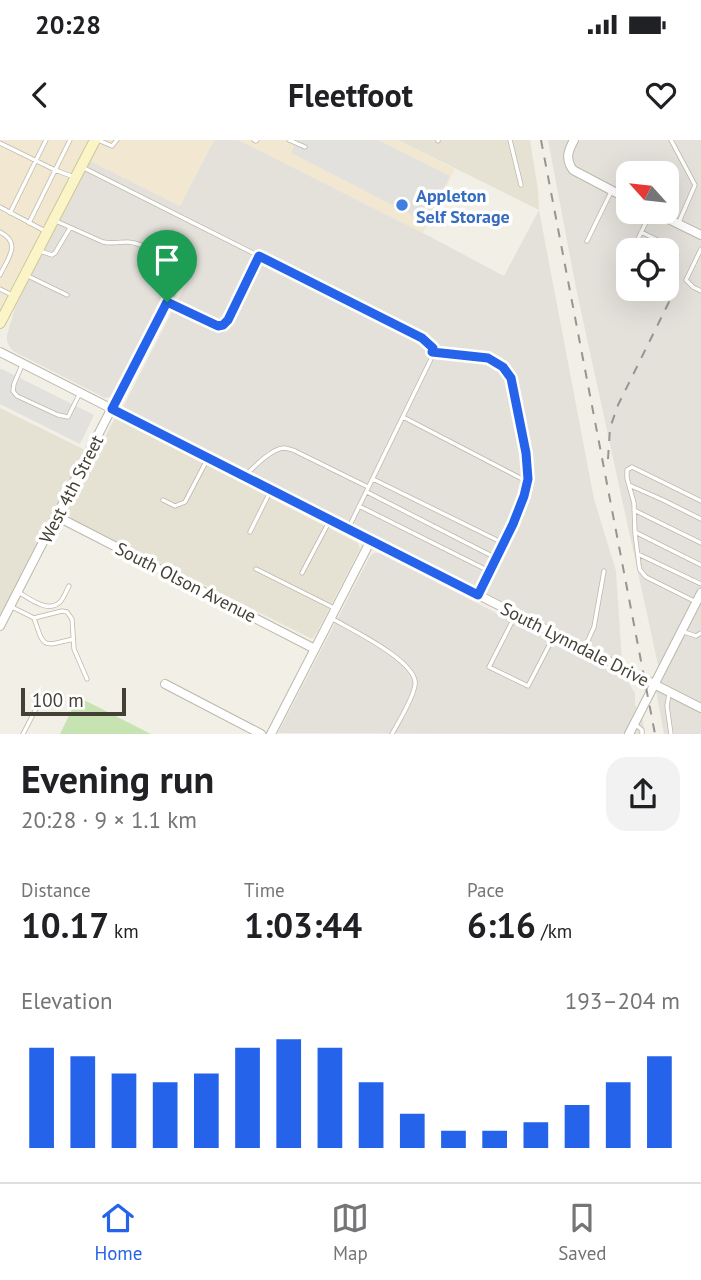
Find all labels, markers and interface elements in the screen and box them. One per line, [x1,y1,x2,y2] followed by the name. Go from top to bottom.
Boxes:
[35,8,101,41] text: 20:28
[288,74,413,116] text: Fleetfoot
[21,76,59,114] icon: back
[642,76,680,114] icon: heart
[616,161,679,224] north arrow
[616,161,679,301] map controls
[416,184,510,228] place label: Appleton Self Storage
[394,197,410,213] marker: Appleton Self Storage
[137,230,197,302] pin
[616,238,679,301] button: locate
[148,241,186,279] icon: arrive
[34,431,108,547] street label: West 4th Street
[112,537,260,627] street label: South Olson Avenue
[497,597,653,691] street label: South Lynndale Drive
[21,685,126,717] scale bar
[32,688,84,712] text: 100 m
[21,754,214,803] text: Evening run
[606,757,680,831] button: share
[21,805,197,834] text: 20:28 · 9 × 1.1 km
[21,878,91,902] text: Distance
[244,878,285,902] text: Time
[467,878,504,902] text: Pace
[21,902,109,948] text: 10.17
[244,902,362,948] text: 1:03:44
[467,902,536,948] text: 6:16
[109,919,139,943] text: km
[536,919,572,943] text: /km
[21,986,113,1015] text: Elevation
[565,986,680,1015] text: 193–204 m
[94,1199,142,1265] tab: Home
[331,1199,369,1265] tab: Map
[558,1199,607,1265] tab: Saved

